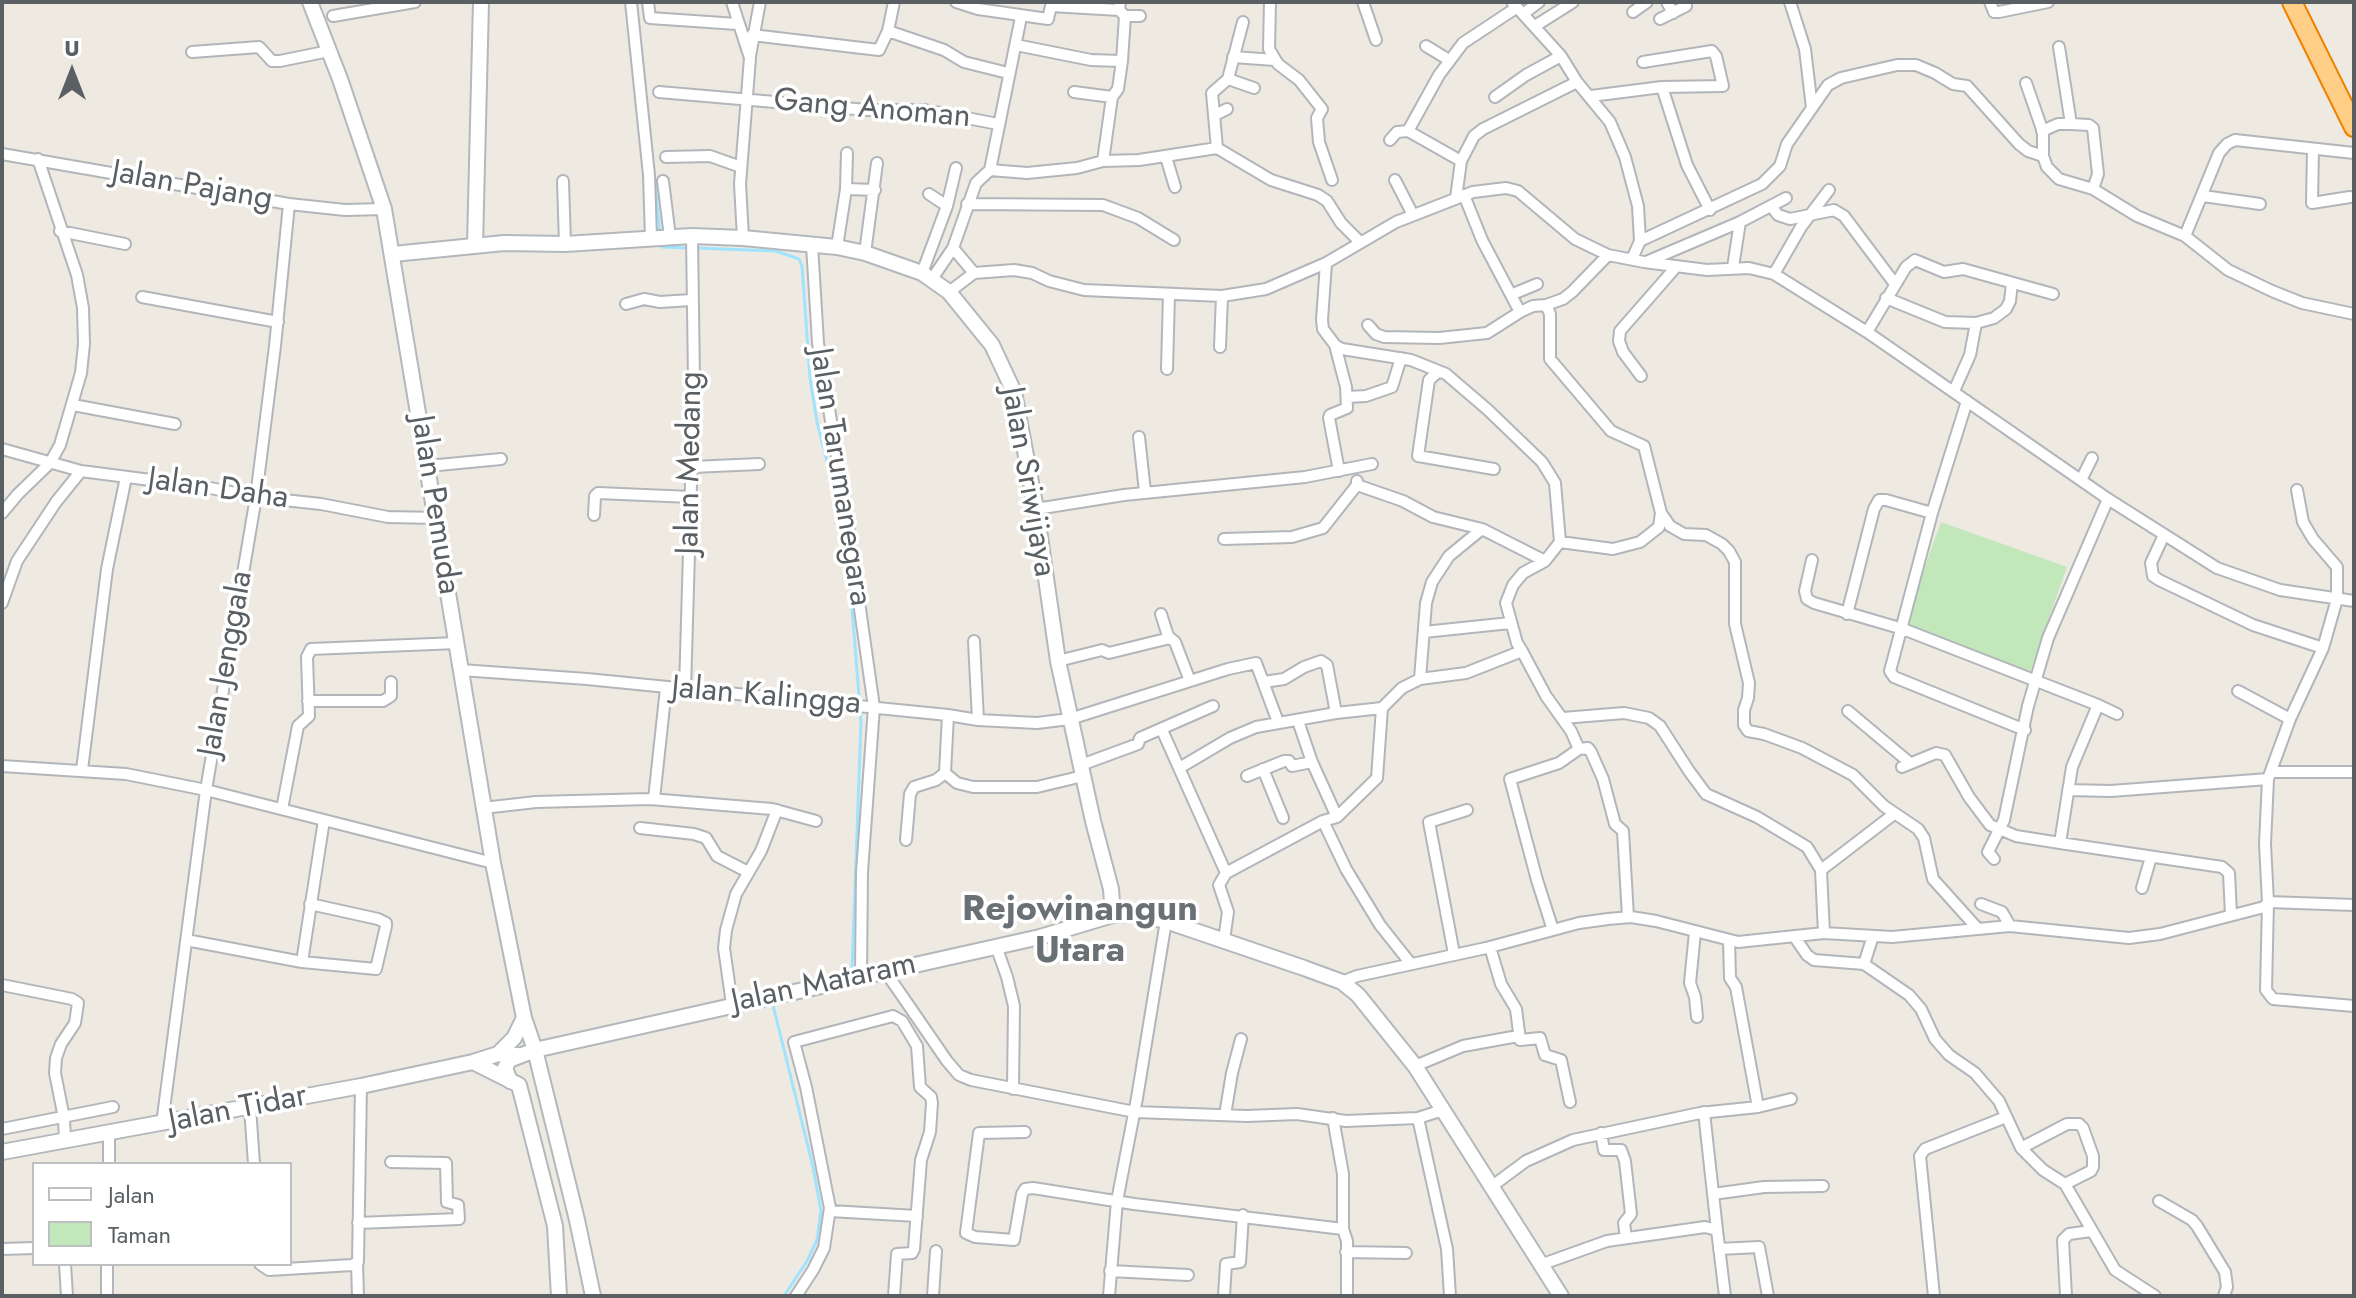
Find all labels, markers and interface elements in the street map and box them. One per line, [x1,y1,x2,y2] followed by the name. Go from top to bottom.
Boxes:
[32,32,112,112] north arrow
[64,32,80,64] text: U
[772,82,972,138] street label: Gang Anoman
[109,154,275,220] street label: Jalan Pajang
[800,345,878,609] street label: Jalan Tarumanegara
[670,371,712,555] street label: Jalan Medang
[991,384,1063,580] street label: Jalan Sriwijaya
[401,413,467,597] street label: Jalan Pemuda
[145,461,291,519] street label: Jalan Daha
[192,568,262,760] street label: Jalan Jenggala
[670,670,862,724] street label: Jalan Kalingga
[962,889,1198,974] district label: Rejowinangun Utara
[728,946,920,1022] street label: Jalan Mataram
[166,1078,310,1142] street label: Jalan Tidar
[32,1162,292,1266] legend
[108,1177,155,1212] text: Jalan
[108,1217,171,1252] text: Taman

